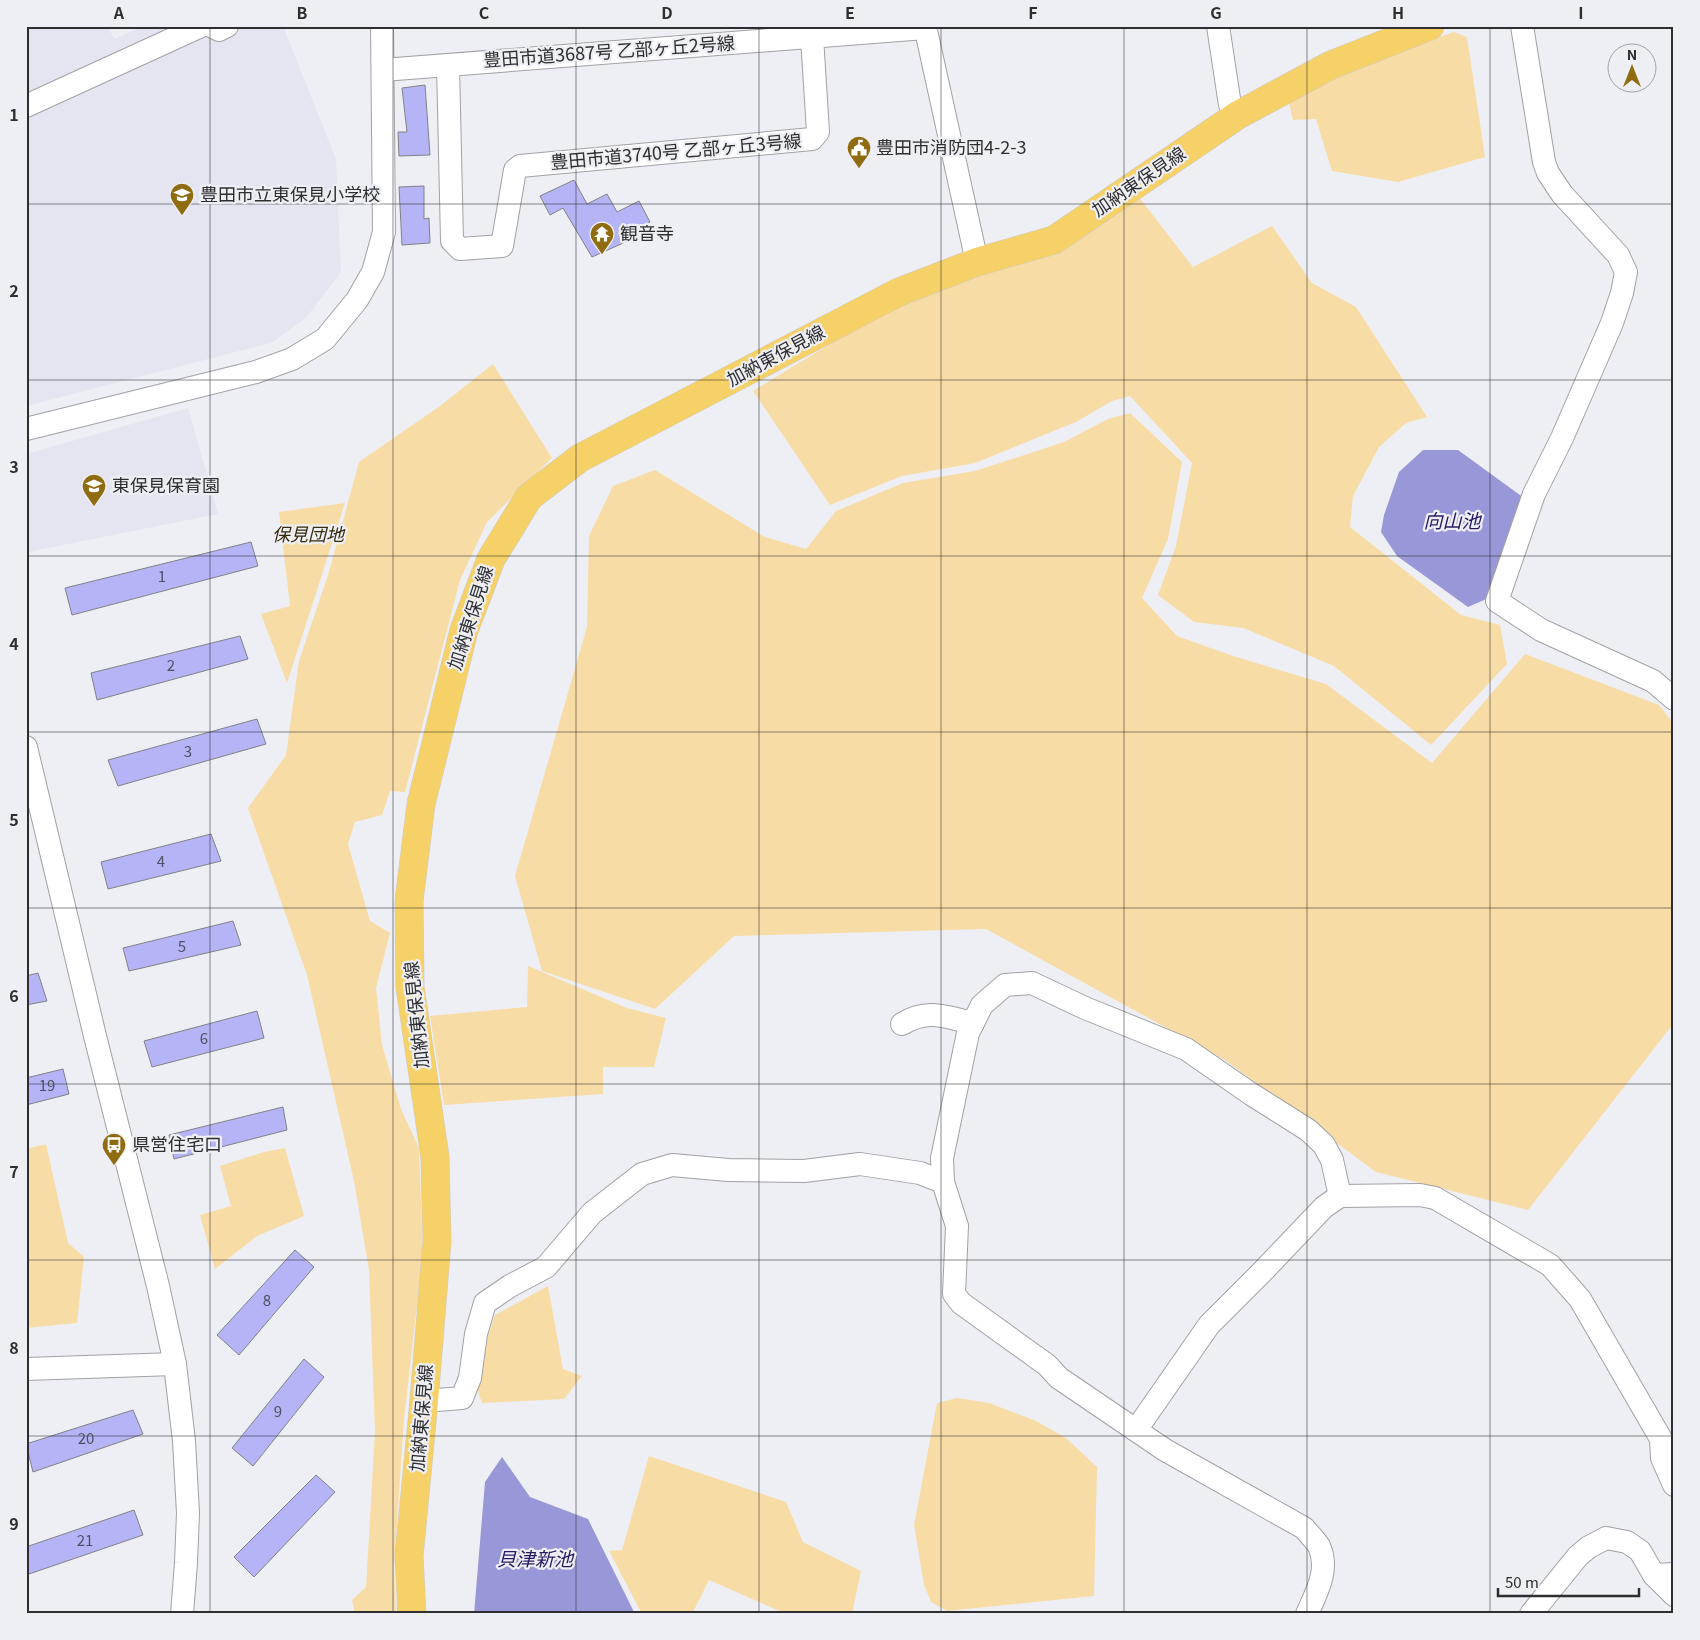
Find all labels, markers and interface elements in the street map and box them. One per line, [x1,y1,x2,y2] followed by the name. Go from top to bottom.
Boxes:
[113,0,125,24] text: A
[297,0,308,24] text: B
[479,0,490,24] text: C
[661,0,673,24] text: D
[845,0,855,24] text: E
[1028,0,1038,24] text: F
[1210,0,1222,24] text: G
[1392,0,1404,24] text: H
[1578,0,1584,24] text: I
[482,28,735,72] street label: 豊田市道3687号 乙部ヶ丘2号線
[1608,42,1658,92] north arrow
[1627,44,1637,64] text: N
[9,102,19,126] text: 1
[549,126,802,174] street label: 豊田市道3740号 乙部ヶ丘3号線
[876,133,1026,159] place label: 豊田市消防団4-2-3
[846,135,872,169] public building icon: 豊田市消防団4-2-3
[1086,139,1190,221] street label: 加納東保見線
[200,180,380,206] place label: 豊田市立東保見小学校
[169,182,195,216] school or university icon: 豊田市立東保見小学校
[620,219,674,245] place label: 観音寺
[589,221,615,255] temple icon: 観音寺
[9,278,19,302] text: 2
[721,317,829,391] street label: 加納東保見線
[9,454,19,478] text: 3
[112,471,220,497] place label: 東保見保育園
[81,473,107,507] school or university icon: 東保見保育園
[1423,506,1482,533] water label: 向山池
[272,520,346,546] park label: 保見団地
[440,562,498,673] street label: 加納東保見線
[158,565,166,586] house number: 1
[9,631,19,655] text: 4
[167,654,175,675] house number: 2
[184,740,192,761] house number: 3
[9,807,19,831] text: 5
[157,850,165,871] house number: 4
[178,935,186,956] house number: 5
[396,960,434,1070] street label: 加納東保見線
[9,983,19,1007] text: 6
[200,1027,208,1048] house number: 6
[39,1074,55,1095] house number: 19
[132,1130,222,1156] place label: 県営住宅口
[101,1132,127,1166] bus stop icon: 県営住宅口
[9,1159,19,1183] text: 7
[263,1289,271,1310] house number: 8
[9,1335,19,1359] text: 8
[402,1363,438,1473] street label: 加納東保見線
[274,1400,282,1421] house number: 9
[78,1427,94,1448] house number: 20
[9,1511,19,1535] text: 9
[77,1529,93,1550] house number: 21
[497,1544,575,1571] water label: 貝津新池
[1498,1565,1639,1597] scale bar
[1505,1571,1539,1592] text: 50 m

